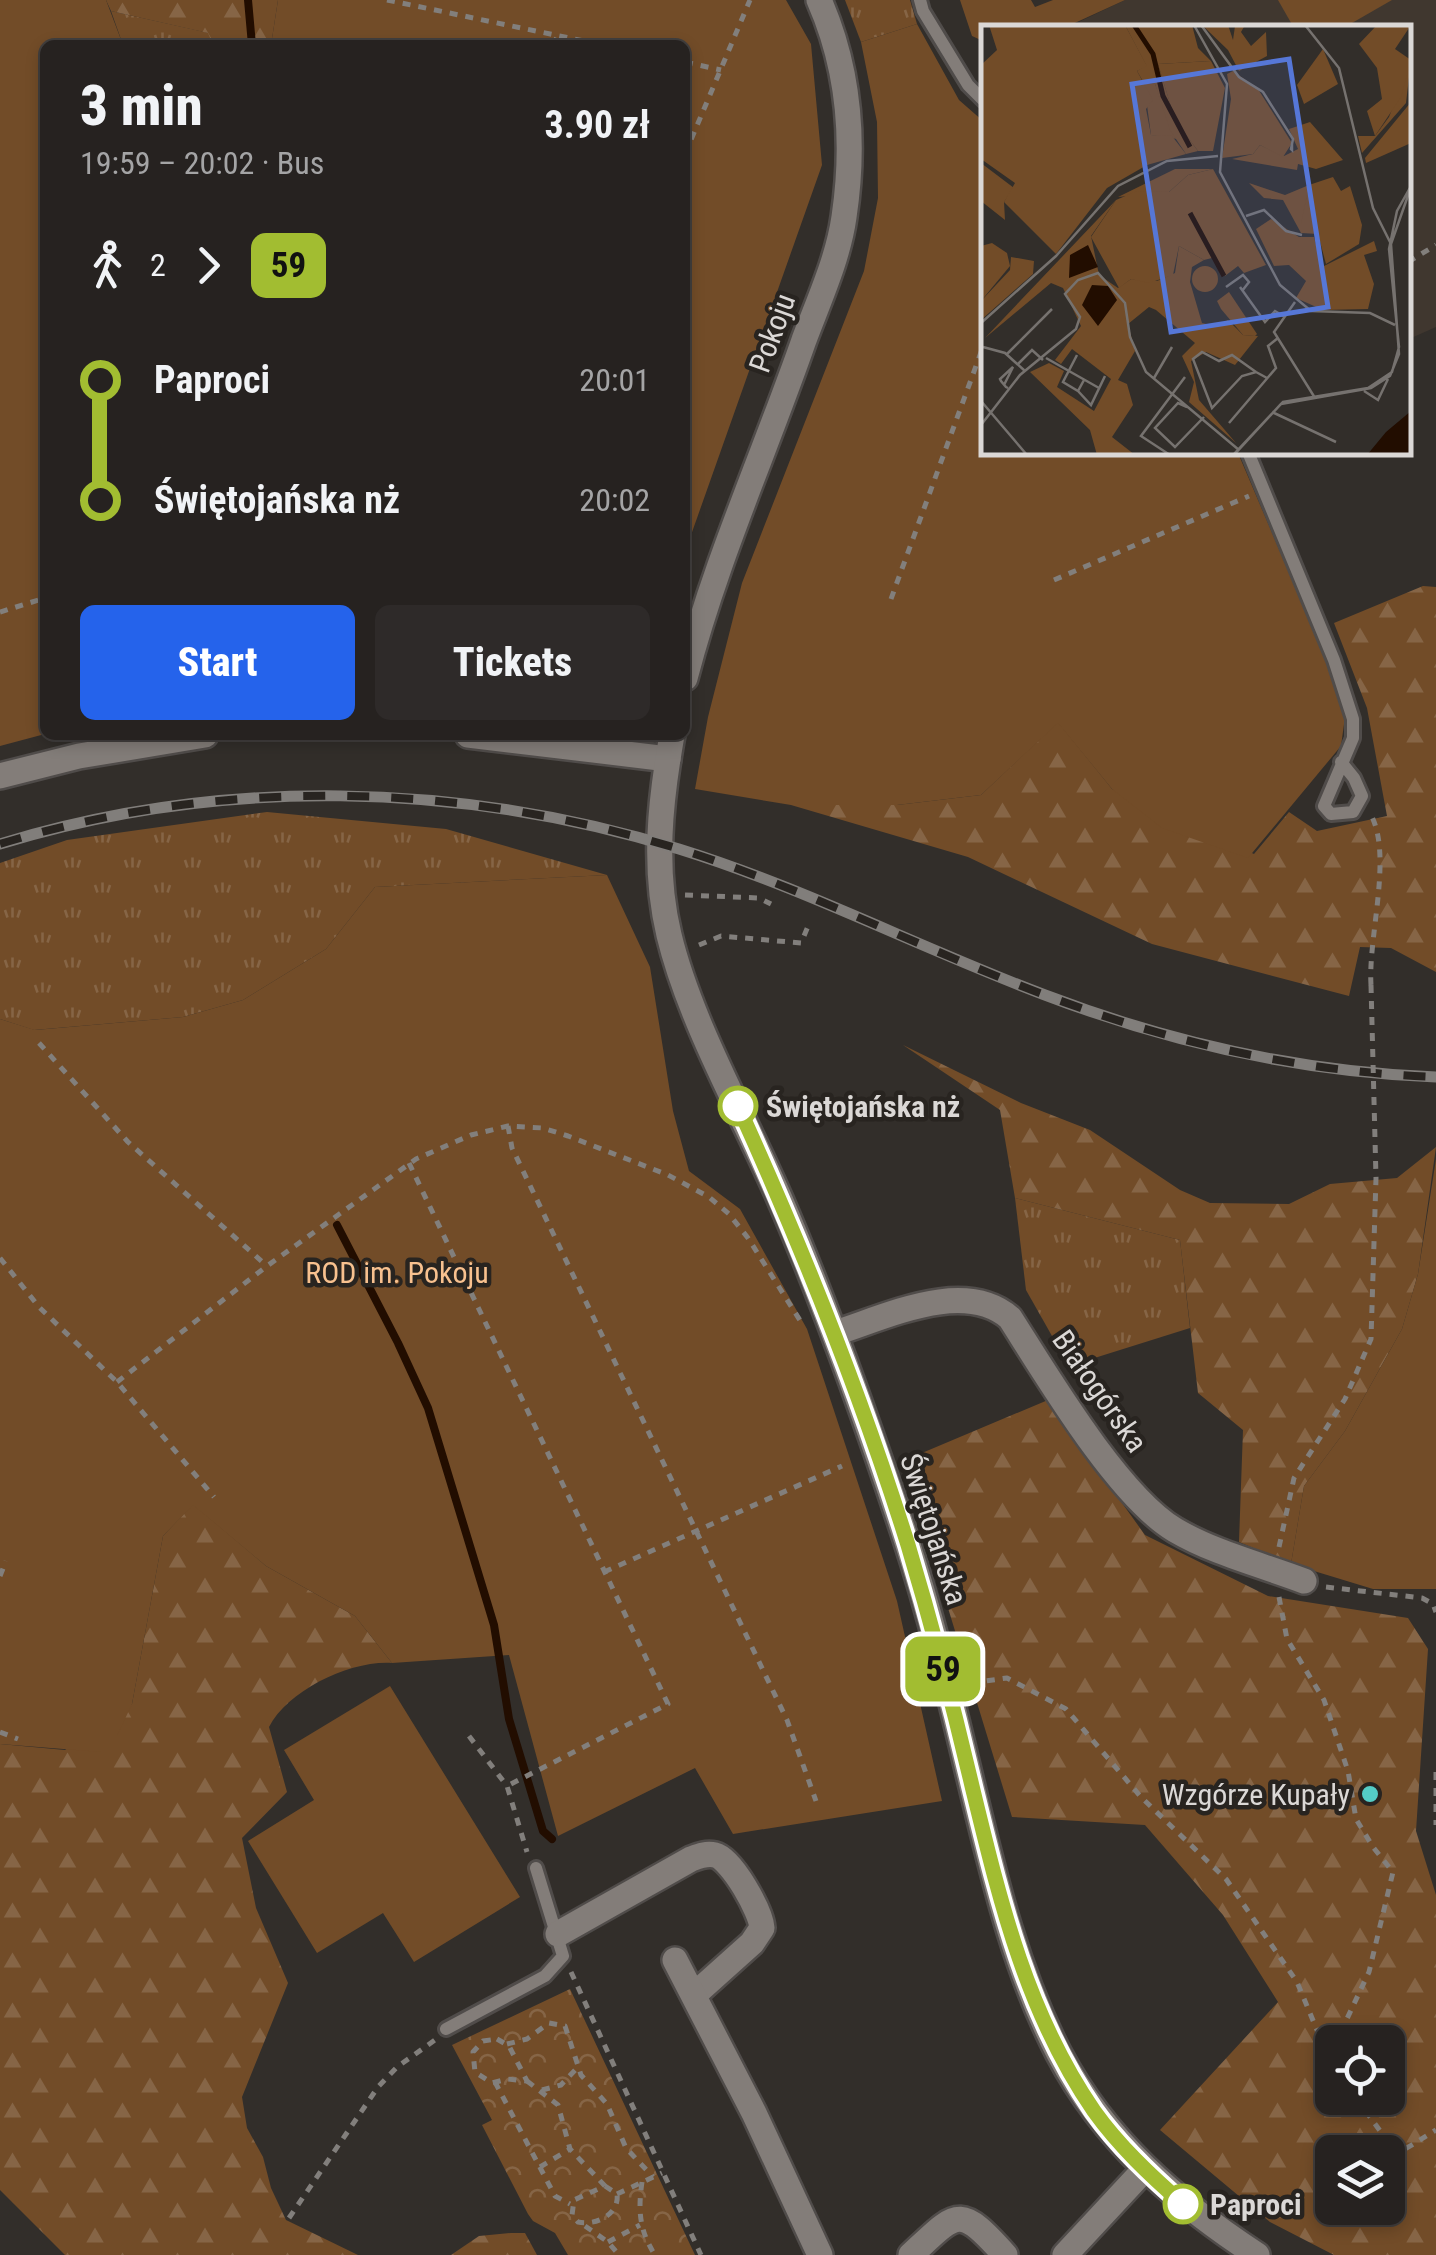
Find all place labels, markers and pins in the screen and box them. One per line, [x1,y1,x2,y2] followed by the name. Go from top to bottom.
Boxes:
[719,1087,757,1125] marker: Świętojańska nż
[766,1089,960,1124] place label: Świętojańska nż
[1162,1777,1350,1812] place label: Wzgórze Kupały
[1359,1783,1381,1805] marker: Wzgórze Kupały
[1164,2185,1202,2223] marker: Paproci
[1210,2187,1302,2222] place label: Paproci

